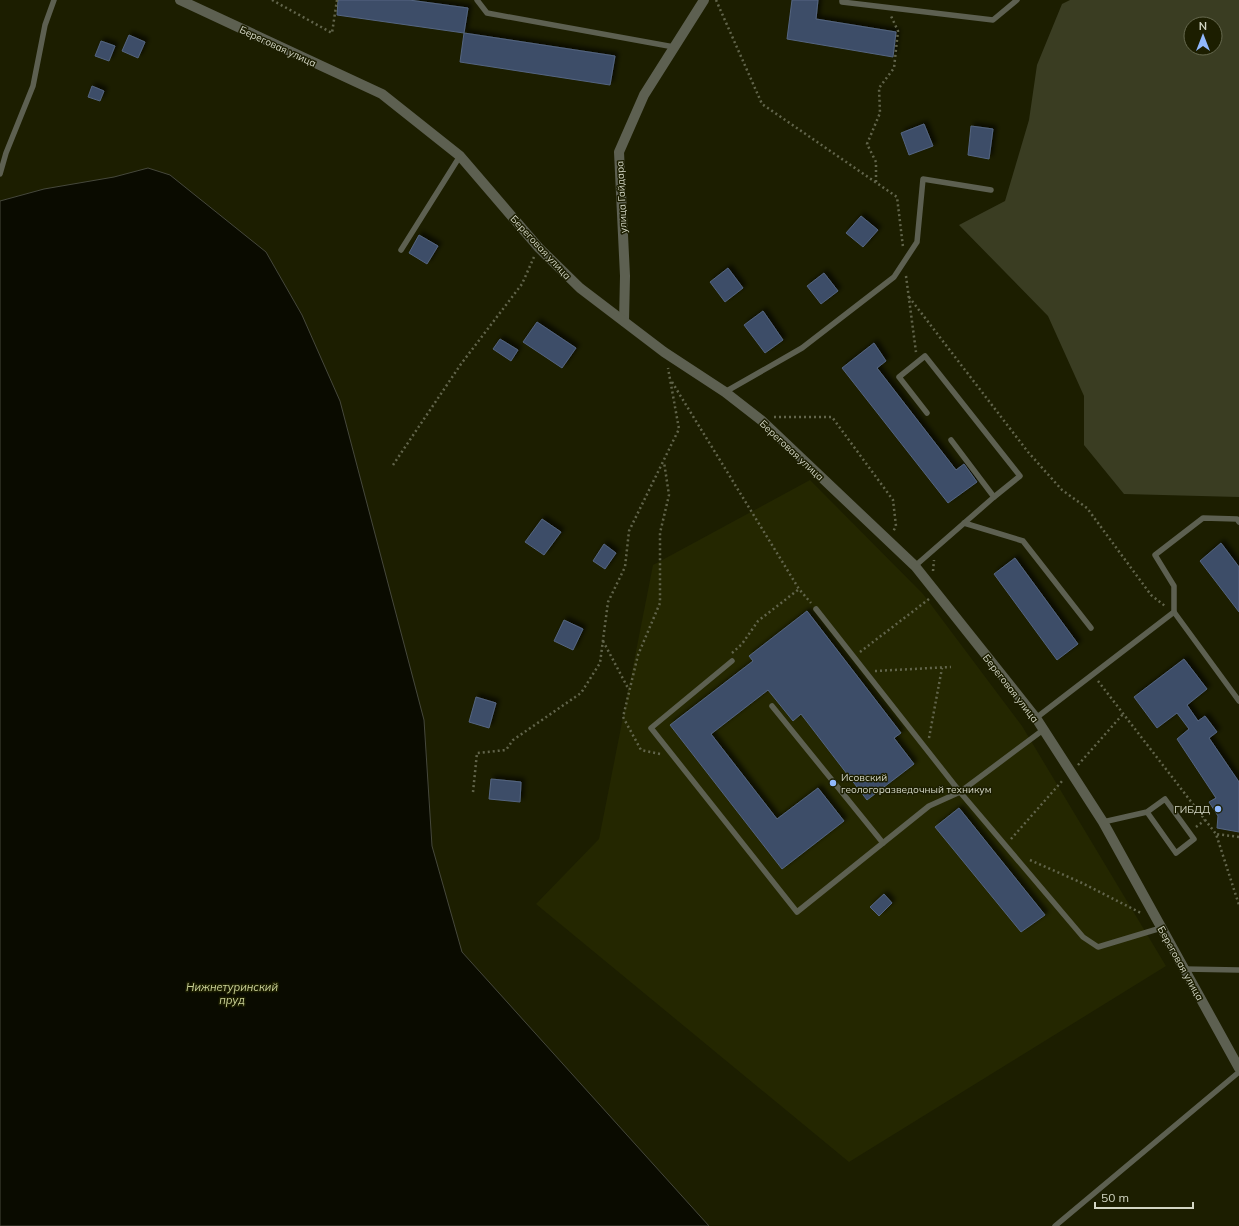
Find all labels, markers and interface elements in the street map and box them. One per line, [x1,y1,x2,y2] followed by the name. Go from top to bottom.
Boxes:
[1183,16,1223,56] north arrow
[1199,19,1207,33] text: N
[237,23,318,70] street label: Береговая улица
[613,160,630,233] street label: улица Гайдара
[508,213,574,282] street label: Береговая улица
[757,417,826,483] street label: Береговая улица
[980,652,1041,725] street label: Береговая улица
[841,771,991,796] place label: Исовский геологоразведочный техникум
[828,778,838,788] marker: Исовский геологоразведочный техникум
[1174,803,1210,816] place label: ГИБДД
[1213,804,1223,814] marker: ГИБДД
[1155,924,1206,1003] street label: Береговая улица
[186,980,278,1007] water label: Нижнетуринский пруд
[1095,1184,1193,1210] scale bar
[1101,1190,1129,1205] text: 50 m

